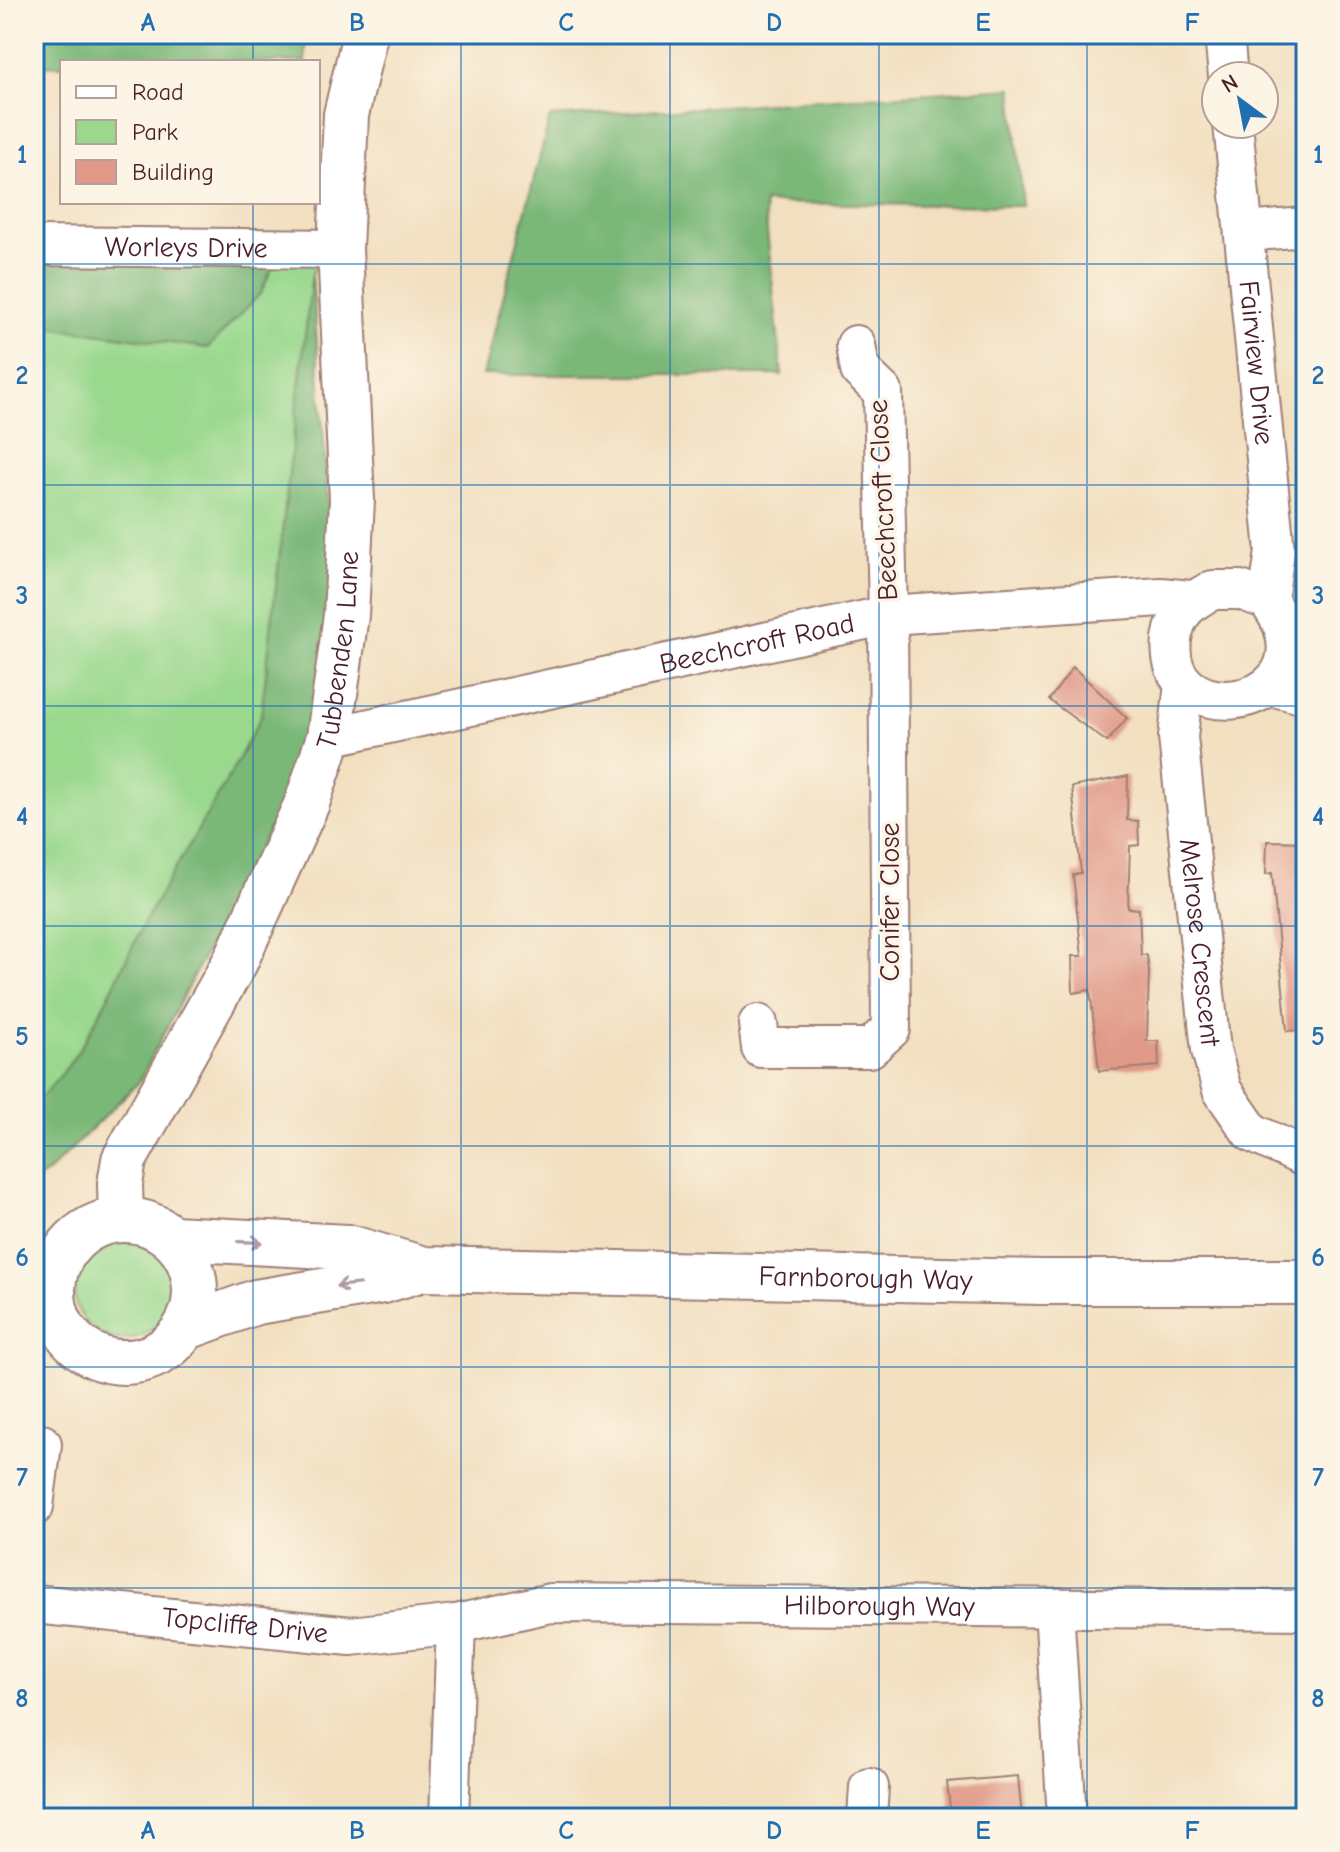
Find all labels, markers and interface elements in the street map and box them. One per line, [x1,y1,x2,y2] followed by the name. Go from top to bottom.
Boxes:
[141,8,156,38] text: A
[349,8,365,38] text: B
[558,8,574,38] text: C
[766,8,782,38] text: D
[975,8,991,38] text: E
[1184,8,1200,38] text: F
[60,60,320,204] legend
[1200,60,1280,140] north arrow
[1217,69,1243,99] text: N
[132,78,184,106] text: Road
[132,118,178,146] text: Park
[17,140,27,170] text: 1
[1313,140,1323,170] text: 1
[132,158,214,186] text: Building
[104,231,268,264] street label: Worleys Drive
[1232,279,1280,447] street label: Fairview Drive
[16,361,28,391] text: 2
[1312,361,1324,391] text: 2
[862,399,904,601] street label: Beechcroft Close
[310,550,365,754] street label: Tubbenden Lane
[16,581,28,611] text: 3
[1312,581,1324,611] text: 3
[657,607,857,680] street label: Beechcroft Road
[16,802,28,832] text: 4
[1312,802,1324,832] text: 4
[874,822,906,982] street label: Conifer Close
[1173,837,1227,1049] street label: Melrose Crescent
[15,1022,29,1052] text: 5
[1311,1022,1325,1052] text: 5
[236,1234,263,1249] one-way arrow
[15,1243,29,1273] text: 6
[1311,1243,1325,1273] text: 6
[758,1260,973,1297] street label: Farnborough Way
[336,1278,362,1293] one-way arrow
[16,1463,28,1493] text: 7
[1312,1463,1324,1493] text: 7
[784,1589,975,1623] street label: Hilborough Way
[160,1601,329,1650] street label: Topcliffe Drive
[15,1684,29,1714] text: 8
[1311,1684,1325,1714] text: 8
[141,1816,156,1846] text: A
[349,1816,365,1846] text: B
[558,1816,574,1846] text: C
[766,1816,782,1846] text: D
[975,1816,991,1846] text: E
[1184,1816,1200,1846] text: F

